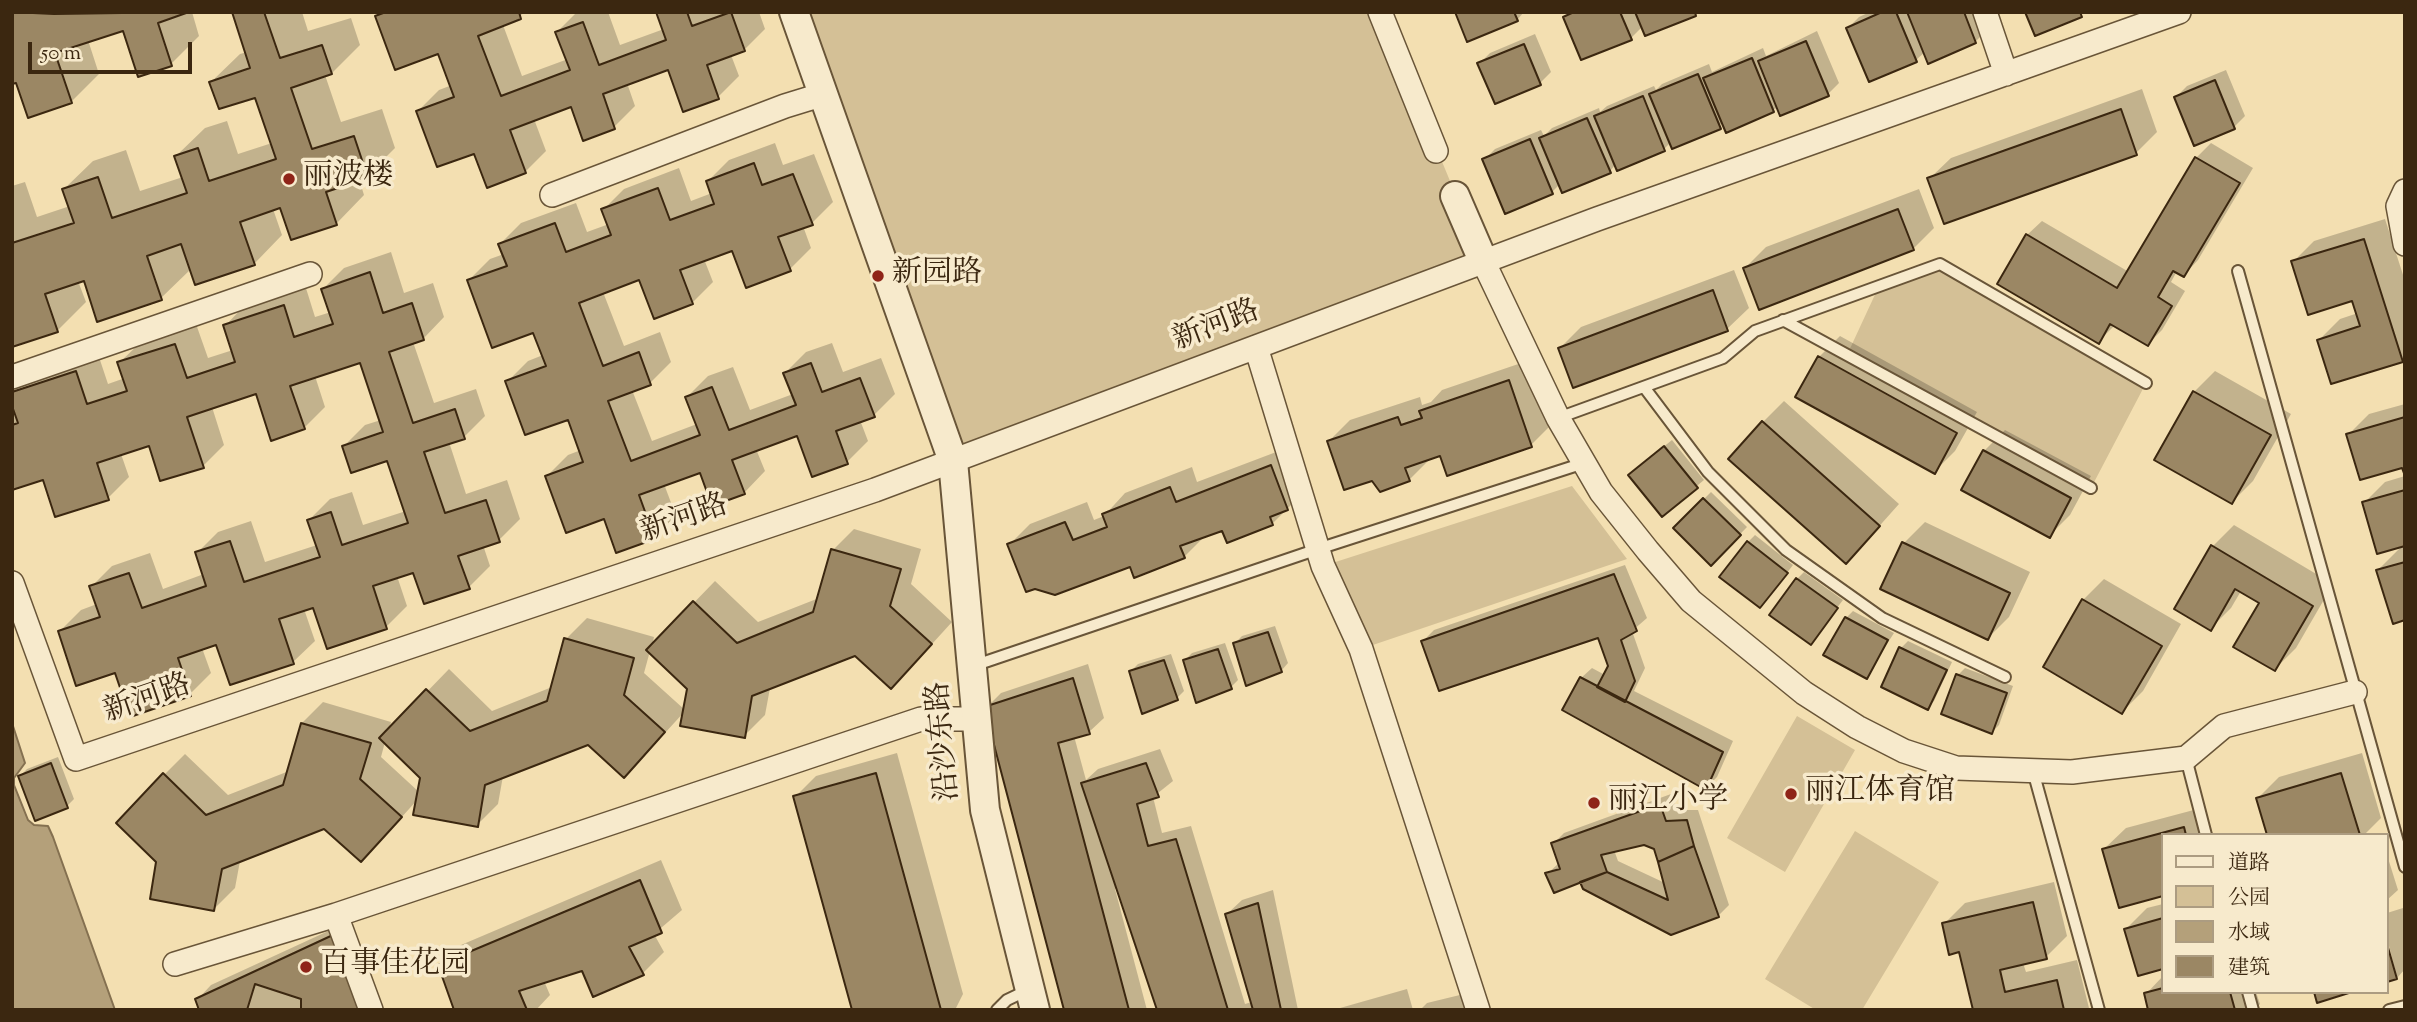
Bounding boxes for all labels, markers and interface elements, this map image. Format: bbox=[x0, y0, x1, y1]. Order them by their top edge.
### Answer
scale bar bbox=[32, 28, 196, 72]
text: 50 m bbox=[41, 39, 81, 69]
place label: 丽波楼 bbox=[303, 161, 393, 197]
marker: 丽波楼 bbox=[281, 171, 297, 187]
place label: 新园路 bbox=[892, 258, 982, 294]
marker: 新园路 bbox=[870, 268, 886, 284]
street label: 新河路 bbox=[1169, 295, 1265, 361]
street label: 新河路 bbox=[637, 489, 733, 553]
street label: 新河路 bbox=[100, 669, 196, 733]
street label: 沿沙东路 bbox=[923, 680, 969, 802]
place label: 丽江体育馆 bbox=[1805, 776, 1955, 812]
place label: 丽江小学 bbox=[1608, 785, 1728, 821]
marker: 丽江体育馆 bbox=[1783, 786, 1799, 802]
marker: 丽江小学 bbox=[1586, 795, 1602, 811]
legend bbox=[2162, 833, 2389, 994]
text: 道路 bbox=[2228, 849, 2270, 879]
text: 公园 bbox=[2228, 884, 2270, 914]
text: 水域 bbox=[2228, 919, 2270, 949]
place label: 百事佳花园 bbox=[320, 949, 470, 985]
text: 建筑 bbox=[2228, 954, 2270, 984]
marker: 百事佳花园 bbox=[298, 959, 314, 975]

